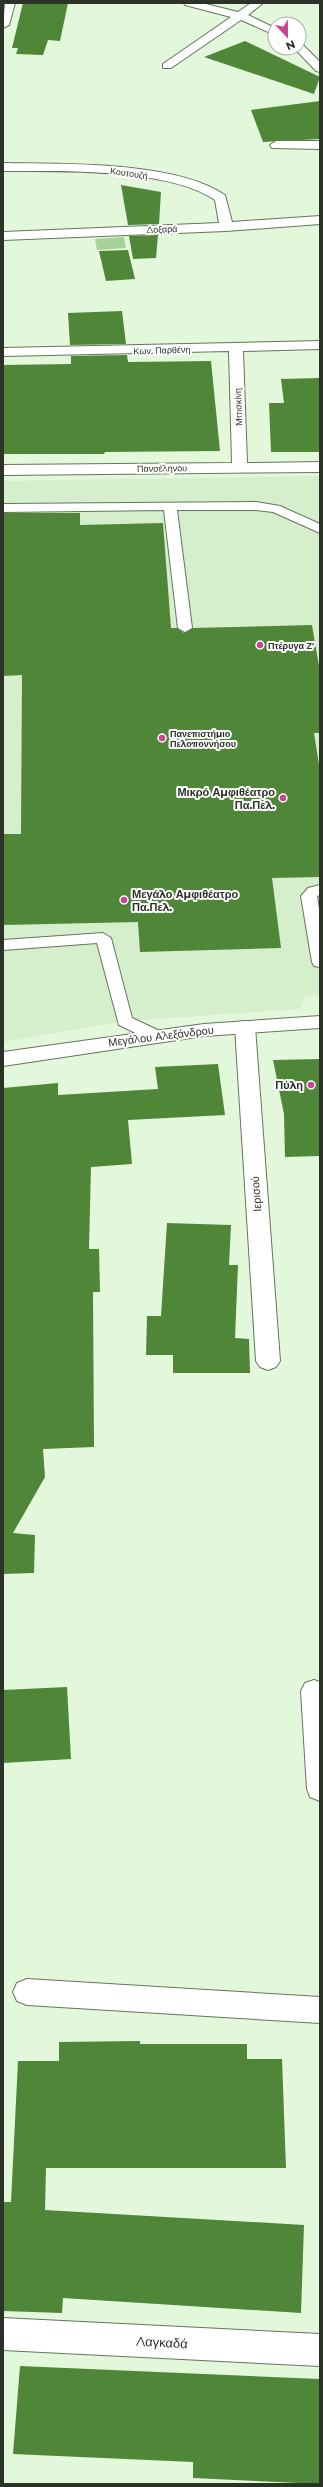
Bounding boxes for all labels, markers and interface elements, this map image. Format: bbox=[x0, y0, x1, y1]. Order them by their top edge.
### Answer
north arrow bbox=[267, 16, 307, 56]
text: N bbox=[284, 37, 297, 53]
street label: Κουτουζή bbox=[109, 165, 149, 181]
street label: Δοξαρά bbox=[146, 223, 178, 235]
street label: Κων. Παρθένη bbox=[133, 344, 191, 356]
street label: Μπισκίνη bbox=[232, 388, 244, 426]
street label: Πανσέληνου bbox=[137, 462, 187, 474]
marker: Πτέρυγα Ζ' bbox=[255, 640, 265, 650]
place label: Πτέρυγα Ζ' bbox=[268, 640, 314, 651]
place label: Πανεπιστήμιο Πελοποννήσου bbox=[170, 728, 236, 749]
marker: Πανεπιστήμιο Πελοποννήσου bbox=[157, 733, 167, 743]
place label: Μικρό Αμφιθέατρο Πα.Πελ. bbox=[177, 785, 275, 812]
marker: Μικρό Αμφιθέατρο Πα.Πελ. bbox=[278, 793, 288, 803]
place label: Μεγάλο Αμφιθέατρο Πα.Πελ. bbox=[132, 887, 239, 914]
marker: Μεγάλο Αμφιθέατρο Πα.Πελ. bbox=[119, 895, 129, 905]
street label: Μεγάλου Αλεξάνδρου bbox=[107, 1023, 215, 1049]
place label: Πύλη bbox=[275, 1078, 303, 1092]
marker: Πύλη bbox=[306, 1080, 316, 1090]
street label: Ιερισού bbox=[248, 1176, 264, 1212]
street label: Λαγκαδά bbox=[136, 2333, 189, 2351]

